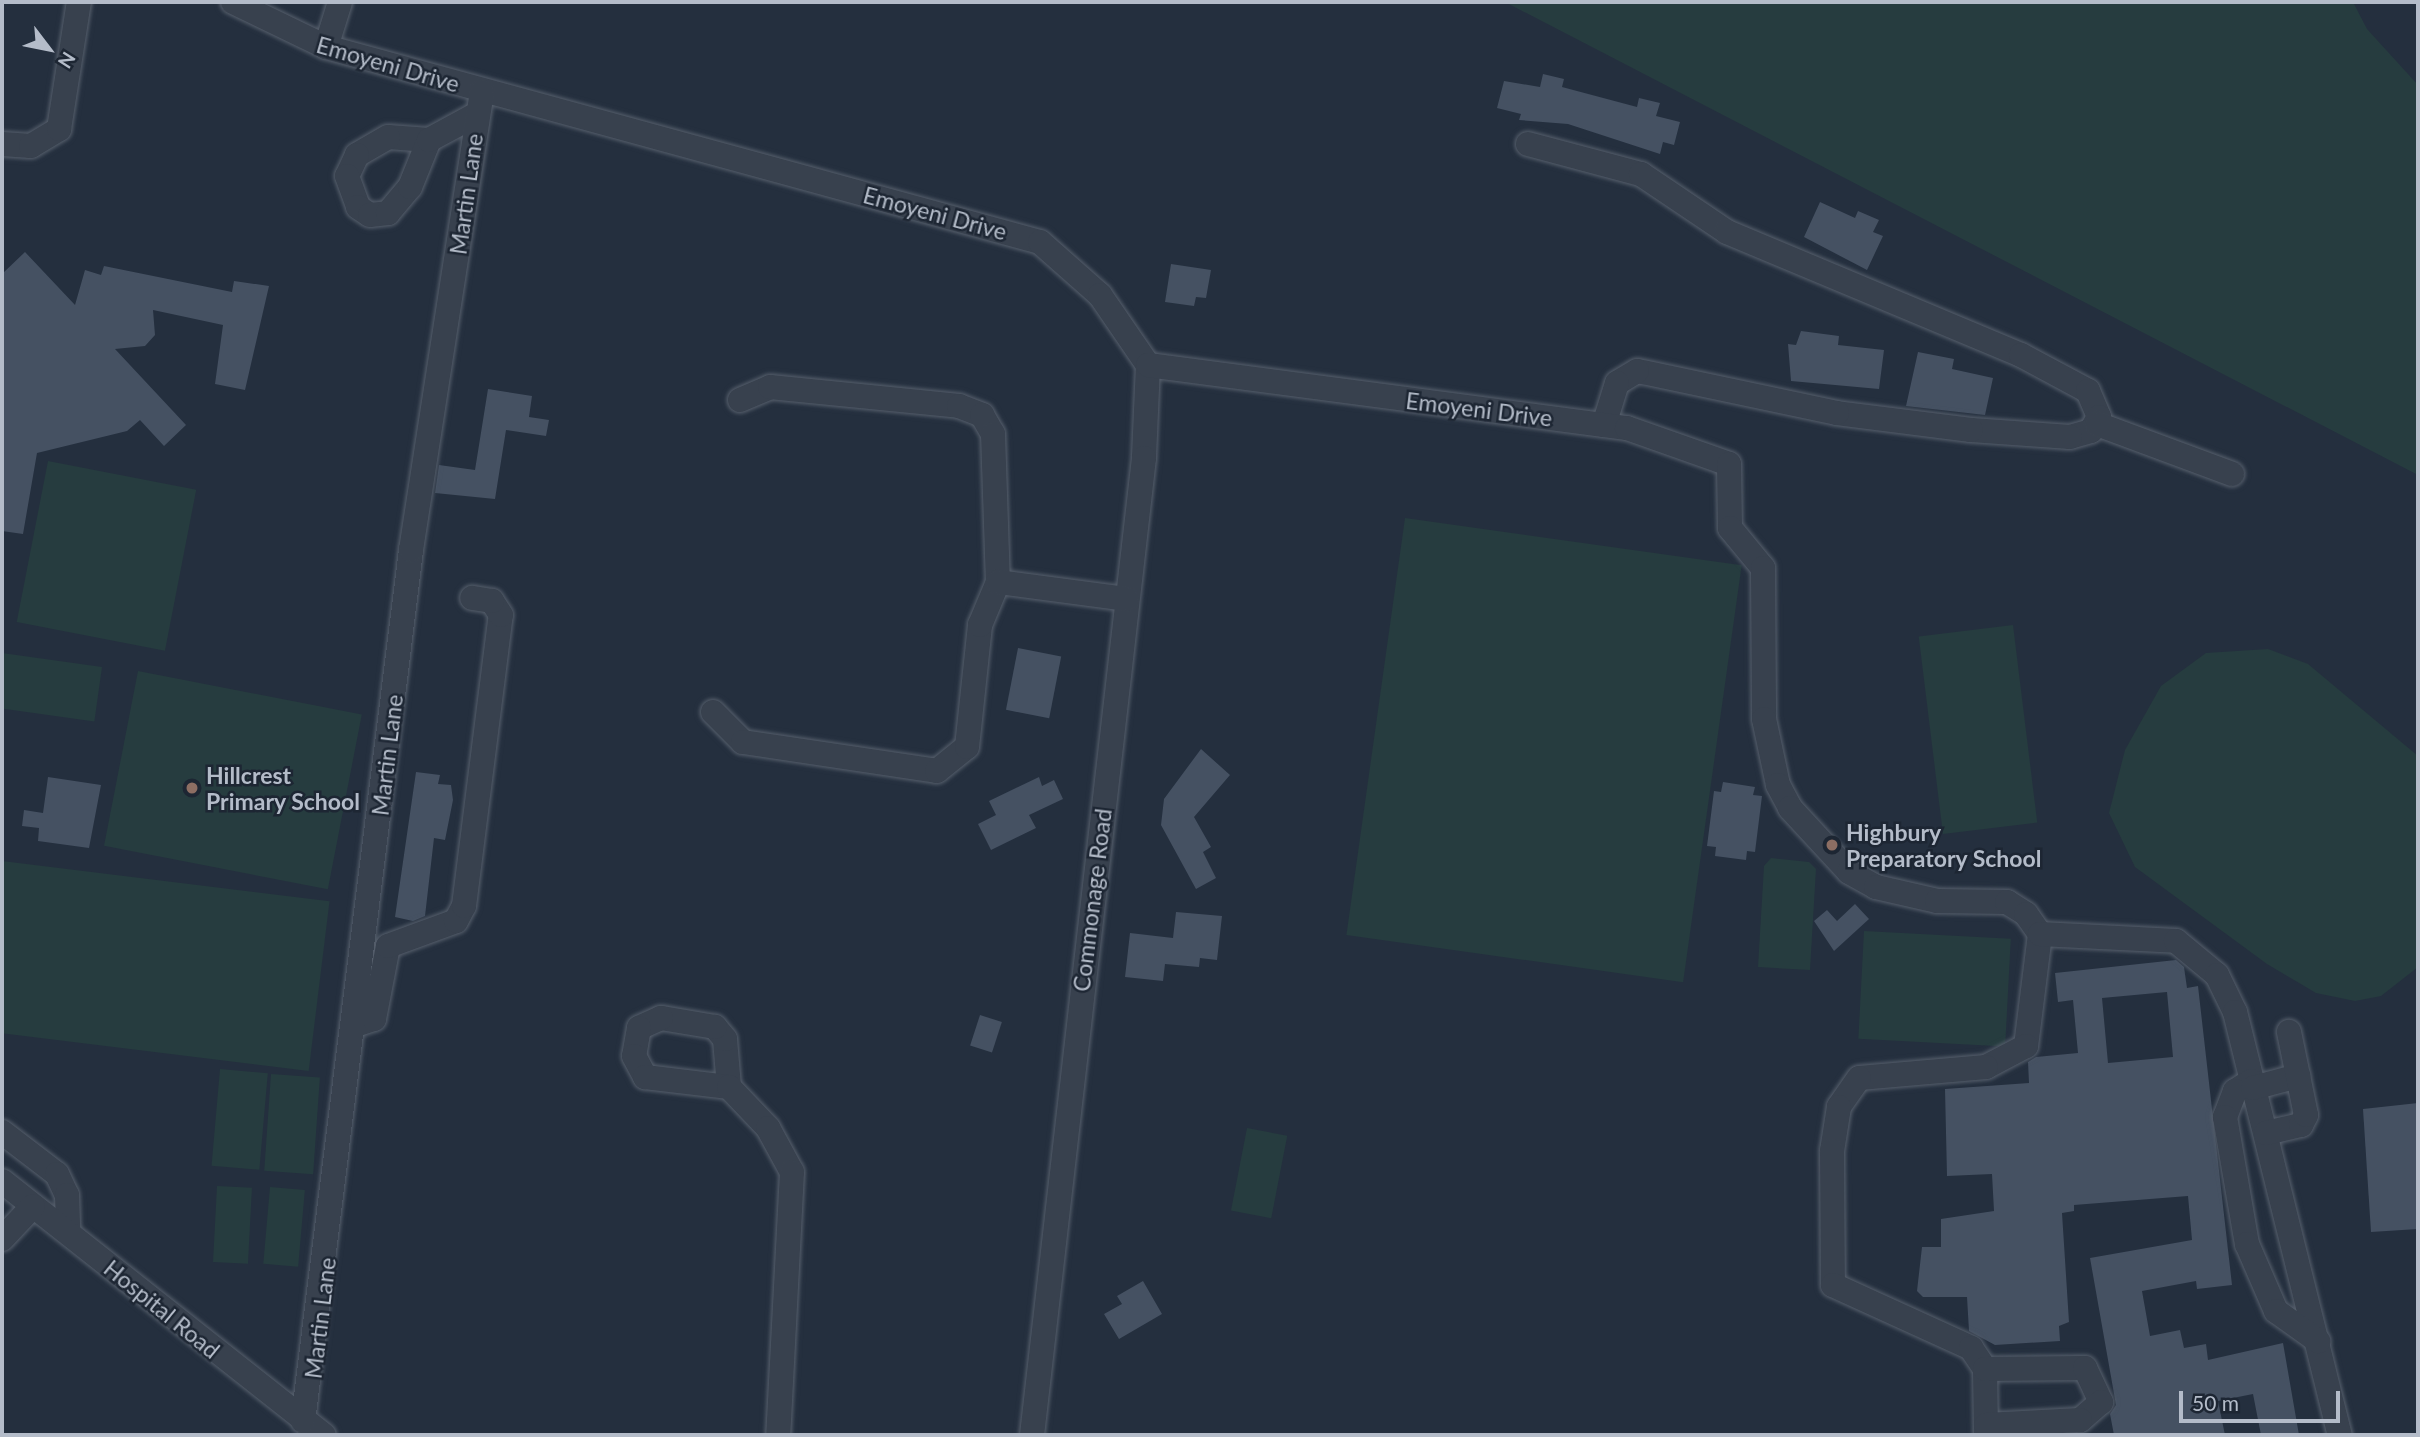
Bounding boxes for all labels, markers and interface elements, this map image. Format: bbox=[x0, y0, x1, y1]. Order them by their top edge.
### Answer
north arrow bbox=[14, 14, 84, 84]
street label: Emoyeni Drive bbox=[313, 30, 463, 98]
text: N bbox=[54, 48, 81, 73]
street label: Martin Lane bbox=[444, 132, 488, 256]
street label: Emoyeni Drive bbox=[860, 181, 1010, 245]
street label: Emoyeni Drive bbox=[1404, 386, 1554, 432]
street label: Martin Lane bbox=[366, 693, 408, 817]
place label: Hillcrest Primary School bbox=[206, 761, 360, 815]
marker: Hillcrest Primary School bbox=[184, 780, 200, 796]
street label: Commonage Road bbox=[1067, 807, 1117, 993]
place label: Highbury Preparatory School bbox=[1846, 818, 2042, 872]
marker: Highbury Preparatory School bbox=[1824, 837, 1840, 853]
street label: Hospital Road bbox=[99, 1254, 225, 1364]
street label: Martin Lane bbox=[299, 1256, 341, 1380]
scale bar bbox=[2182, 1378, 2343, 1422]
text: 50 m bbox=[2192, 1390, 2239, 1415]

